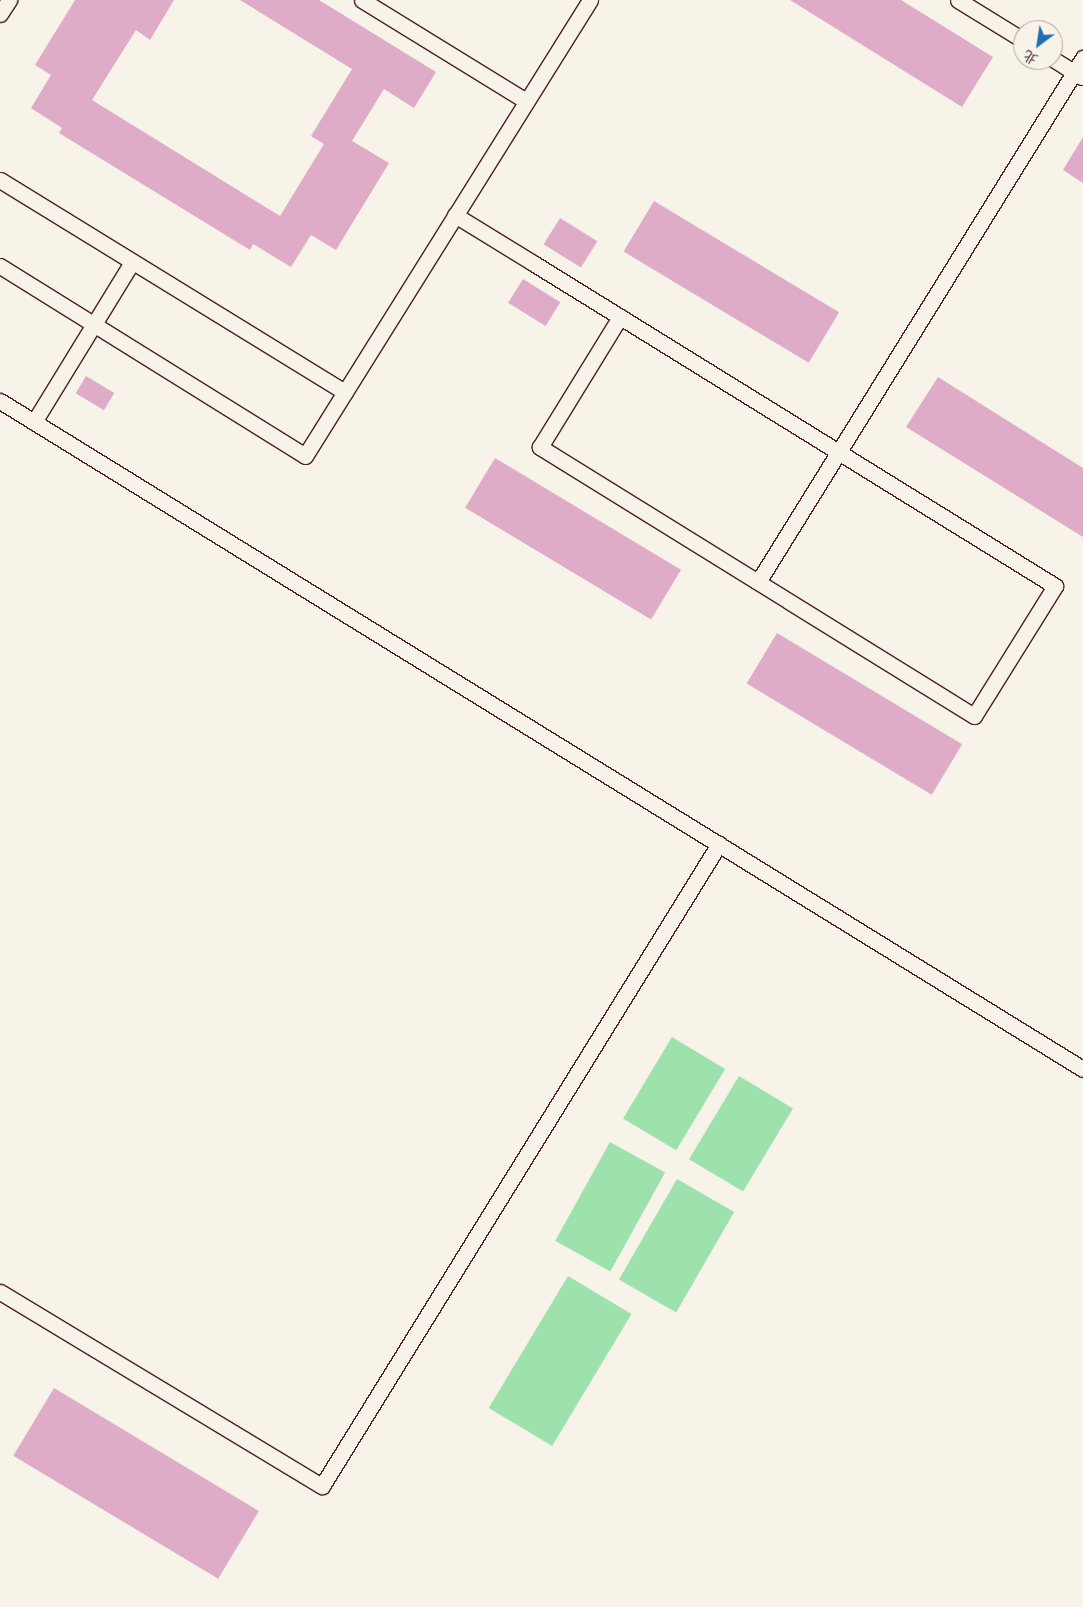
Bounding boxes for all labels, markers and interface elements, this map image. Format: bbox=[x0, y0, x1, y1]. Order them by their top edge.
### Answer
north arrow bbox=[1013, 20, 1063, 70]
text: 北 bbox=[1020, 47, 1041, 68]

